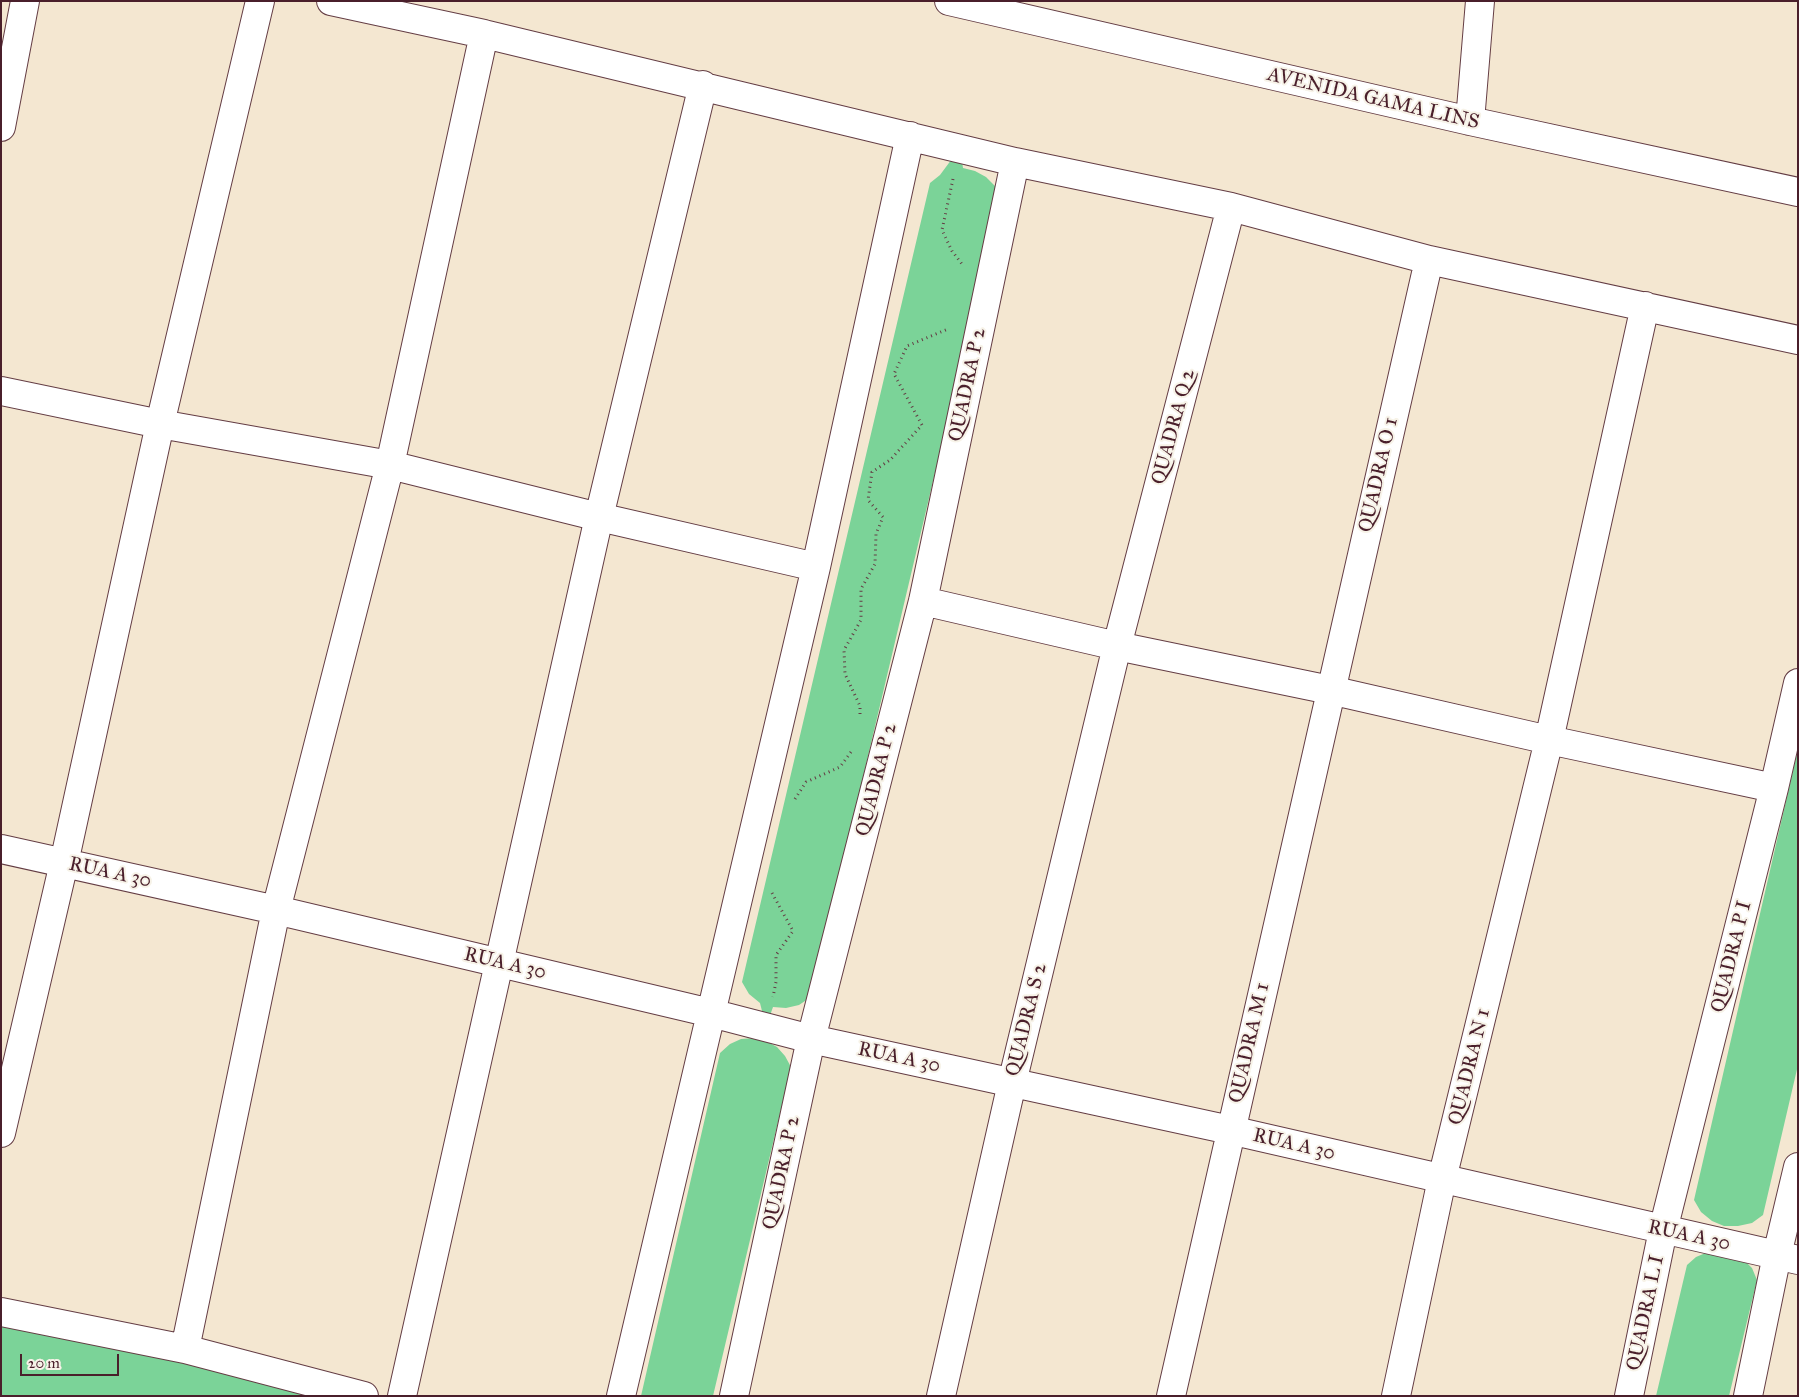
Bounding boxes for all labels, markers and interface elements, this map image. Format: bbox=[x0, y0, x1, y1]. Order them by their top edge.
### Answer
street label: AVENIDA GAMA LINS bbox=[1265, 63, 1481, 135]
street label: QUADRA P 2 bbox=[944, 326, 992, 444]
street label: QUADRA Q 2 bbox=[1147, 367, 1201, 487]
street label: QUADRA O 1 bbox=[1354, 415, 1404, 535]
street label: QUADRA P 2 bbox=[851, 721, 903, 839]
street label: RUA A 30 bbox=[67, 853, 153, 893]
street label: QUADRA P I bbox=[1707, 899, 1757, 1015]
street label: RUA A 30 bbox=[462, 943, 548, 985]
street label: QUADRA S 2 bbox=[1001, 961, 1053, 1079]
street label: QUADRA M 1 bbox=[1225, 981, 1275, 1105]
street label: QUADRA N 1 bbox=[1444, 1006, 1496, 1128]
street label: RUA A 30 bbox=[856, 1038, 942, 1078]
street label: QUADRA P 2 bbox=[758, 1114, 806, 1232]
street label: RUA A 30 bbox=[1251, 1124, 1337, 1166]
street label: RUA A 30 bbox=[1646, 1216, 1732, 1256]
street label: QUADRA L I bbox=[1622, 1253, 1670, 1373]
scale bar bbox=[22, 1344, 121, 1376]
text: 20 m bbox=[28, 1354, 60, 1372]

